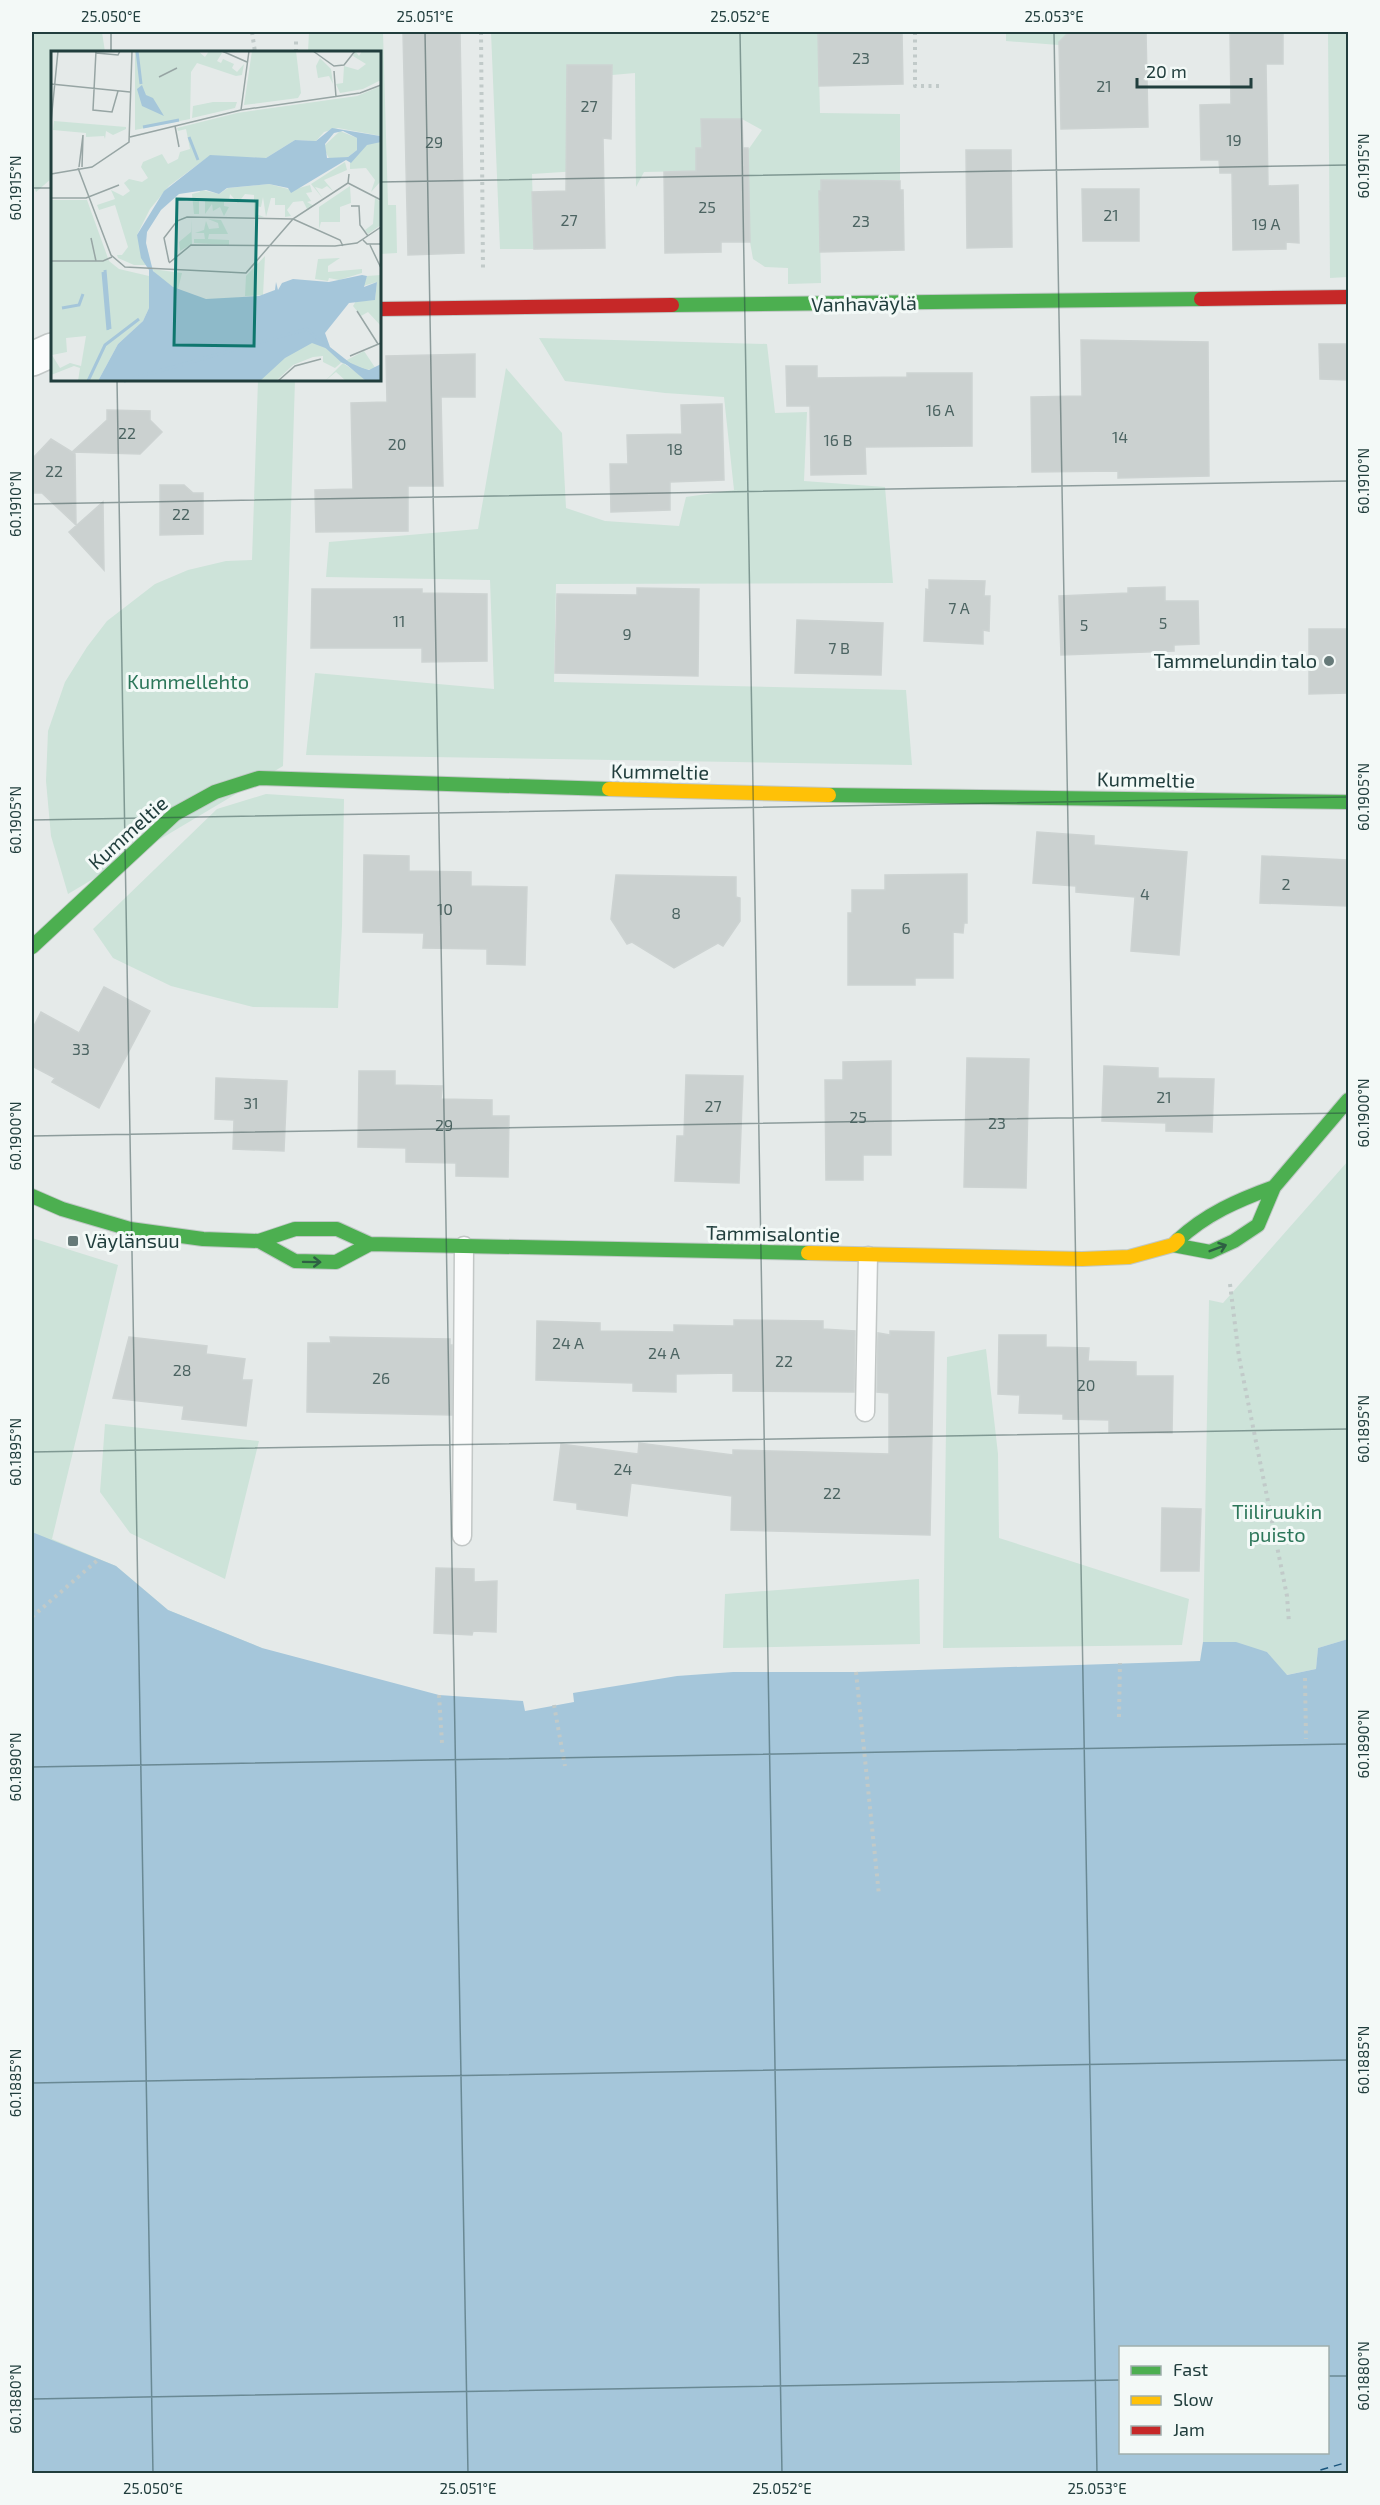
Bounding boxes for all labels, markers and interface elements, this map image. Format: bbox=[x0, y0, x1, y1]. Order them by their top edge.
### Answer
text: 25.050°E bbox=[81, 7, 141, 25]
text: 25.051°E bbox=[397, 7, 453, 25]
text: 25.052°E bbox=[710, 7, 770, 25]
text: 25.053°E bbox=[1024, 7, 1084, 25]
house number: 23 bbox=[852, 48, 870, 67]
inset map bbox=[51, 51, 381, 381]
scale bar bbox=[1137, 51, 1251, 89]
text: 20 m bbox=[1146, 60, 1187, 82]
house number: 21 bbox=[1096, 76, 1112, 95]
house number: 27 bbox=[580, 96, 598, 115]
house number: 19 bbox=[1226, 130, 1242, 149]
house number: 29 bbox=[425, 132, 443, 151]
text: 60.1915°N bbox=[1354, 134, 1372, 199]
text: 60.1915°N bbox=[6, 156, 24, 221]
house number: 25 bbox=[698, 197, 716, 216]
house number: 21 bbox=[1103, 205, 1119, 224]
house number: 27 bbox=[560, 210, 578, 229]
house number: 23 bbox=[852, 211, 870, 230]
house number: 19 A bbox=[1252, 214, 1280, 233]
street label: Vanhaväylä bbox=[811, 290, 917, 316]
house number: 16 A bbox=[926, 400, 954, 419]
house number: 22 bbox=[118, 423, 136, 442]
house number: 14 bbox=[1112, 427, 1128, 446]
house number: 16 B bbox=[823, 430, 853, 449]
house number: 20 bbox=[388, 434, 406, 453]
house number: 18 bbox=[667, 439, 683, 458]
text: 60.1910°N bbox=[1354, 448, 1372, 514]
house number: 22 bbox=[45, 461, 63, 480]
text: 60.1910°N bbox=[6, 471, 24, 537]
house number: 22 bbox=[172, 504, 190, 523]
house number: 7 A bbox=[948, 598, 970, 617]
house number: 11 bbox=[393, 611, 405, 630]
house number: 5 bbox=[1159, 613, 1167, 632]
house number: 5 bbox=[1080, 615, 1088, 634]
house number: 9 bbox=[622, 624, 632, 643]
house number: 7 B bbox=[828, 638, 850, 657]
place label: Tammelundin talo bbox=[1154, 648, 1317, 672]
marker: Tammelundin talo bbox=[1322, 654, 1336, 668]
park label: Kummellehto bbox=[127, 669, 249, 693]
street label: Kummeltie bbox=[611, 758, 709, 784]
text: 60.1905°N bbox=[1354, 763, 1372, 831]
street label: Kummeltie bbox=[1097, 766, 1195, 792]
text: 60.1905°N bbox=[6, 786, 24, 854]
street label: Kummeltie bbox=[83, 791, 172, 874]
house number: 2 bbox=[1282, 874, 1291, 893]
house number: 4 bbox=[1140, 884, 1150, 903]
house number: 10 bbox=[437, 899, 453, 918]
house number: 8 bbox=[671, 903, 681, 922]
house number: 6 bbox=[901, 918, 911, 937]
house number: 33 bbox=[72, 1039, 90, 1058]
text: 60.1900°N bbox=[1354, 1078, 1372, 1148]
house number: 21 bbox=[1156, 1087, 1172, 1106]
house number: 31 bbox=[243, 1093, 259, 1112]
house number: 27 bbox=[704, 1096, 722, 1115]
text: 60.1900°N bbox=[6, 1101, 24, 1171]
house number: 25 bbox=[849, 1107, 867, 1126]
house number: 23 bbox=[988, 1113, 1006, 1132]
house number: 29 bbox=[435, 1115, 453, 1134]
street label: Tammisalontie bbox=[706, 1220, 840, 1246]
place label: Väylänsuu bbox=[85, 1228, 180, 1252]
marker: Väylänsuu bbox=[66, 1234, 80, 1248]
one-way arrow bbox=[1208, 1241, 1226, 1252]
one-way arrow bbox=[301, 1256, 321, 1267]
house number: 24 A bbox=[552, 1333, 584, 1352]
house number: 24 A bbox=[648, 1343, 680, 1362]
house number: 22 bbox=[775, 1351, 793, 1370]
house number: 28 bbox=[173, 1360, 191, 1379]
house number: 26 bbox=[372, 1368, 390, 1387]
house number: 20 bbox=[1077, 1375, 1095, 1394]
text: 60.1895°N bbox=[1354, 1395, 1372, 1463]
text: 60.1895°N bbox=[6, 1418, 24, 1486]
house number: 24 bbox=[614, 1459, 633, 1478]
house number: 22 bbox=[823, 1483, 841, 1502]
park label: Tiiliruukin puisto bbox=[1232, 1499, 1322, 1546]
text: 60.1890°N bbox=[1354, 1709, 1372, 1779]
text: 60.1890°N bbox=[6, 1732, 24, 1802]
text: 60.1885°N bbox=[1354, 2026, 1372, 2094]
text: 60.1885°N bbox=[6, 2049, 24, 2117]
text: 60.1880°N bbox=[1354, 2341, 1372, 2411]
legend bbox=[1119, 2346, 1329, 2454]
text: Fast bbox=[1173, 2358, 1208, 2380]
text: 60.1880°N bbox=[6, 2364, 24, 2434]
text: Slow bbox=[1173, 2388, 1214, 2410]
text: Jam bbox=[1173, 2418, 1205, 2440]
text: 25.050°E bbox=[123, 2479, 183, 2497]
text: 25.051°E bbox=[440, 2479, 496, 2497]
text: 25.052°E bbox=[752, 2479, 812, 2497]
text: 25.053°E bbox=[1067, 2479, 1127, 2497]

